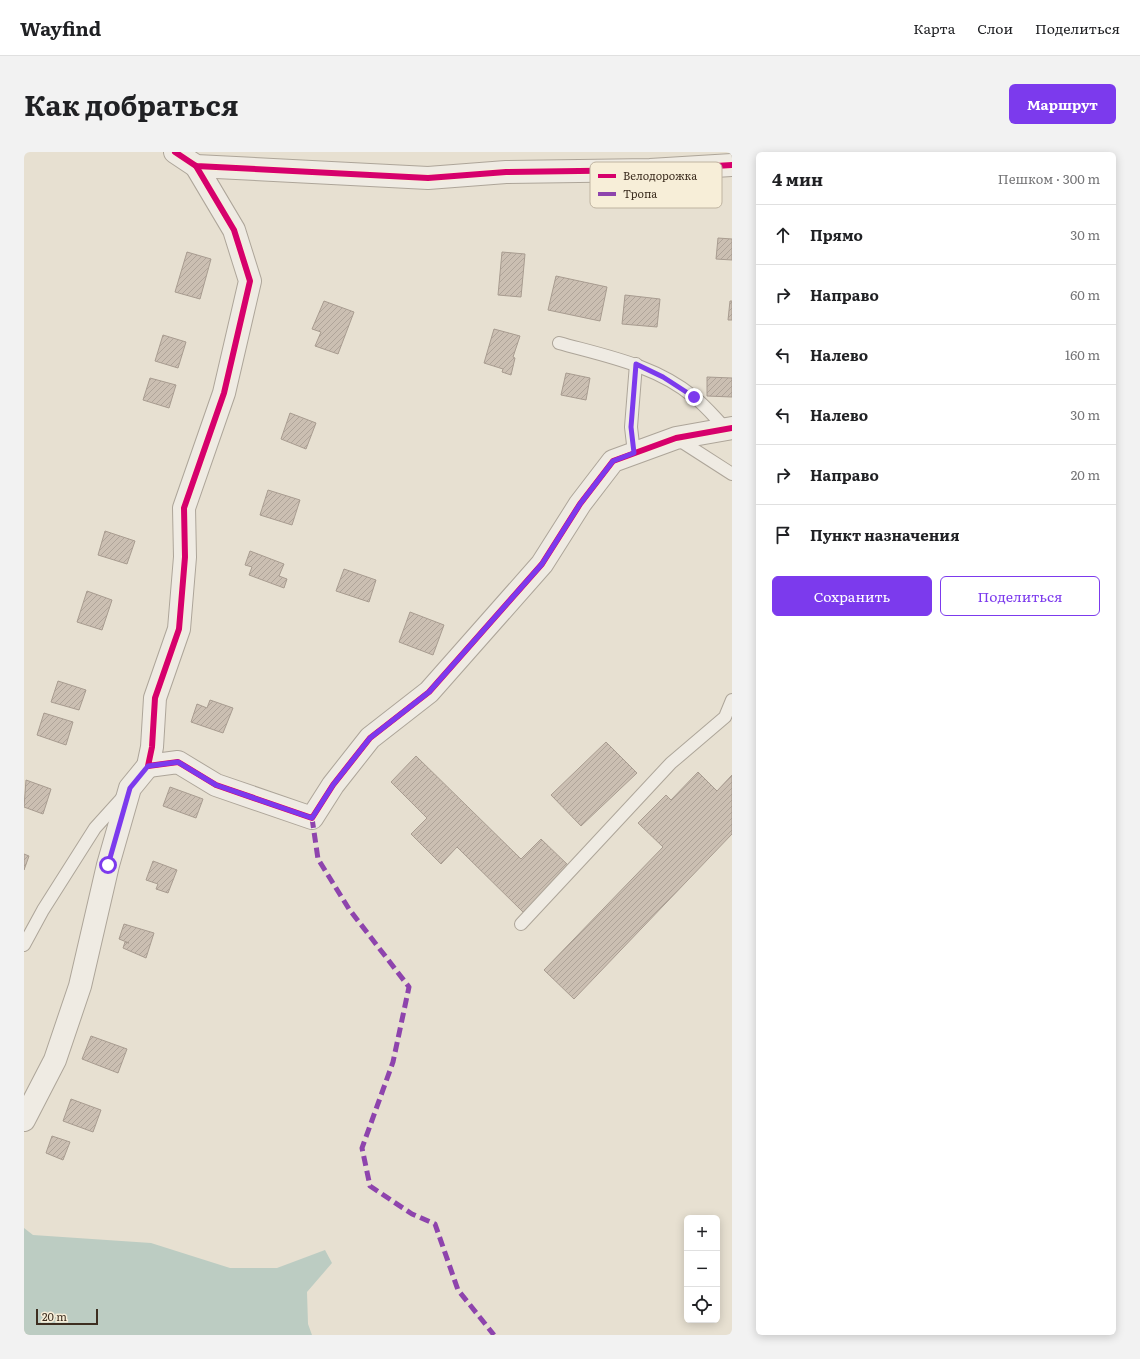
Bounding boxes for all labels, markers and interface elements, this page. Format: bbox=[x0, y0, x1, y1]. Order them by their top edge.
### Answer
text: Wayfind bbox=[20, 14, 101, 42]
text: Карта bbox=[913, 18, 955, 38]
text: Слои bbox=[977, 18, 1013, 38]
text: Поделиться bbox=[1035, 18, 1120, 38]
text: Как добраться bbox=[24, 83, 239, 125]
button: Маршрут bbox=[1009, 84, 1116, 124]
legend bbox=[590, 162, 722, 208]
text: 4 мин bbox=[772, 166, 823, 191]
text: Велодорожка bbox=[623, 167, 697, 183]
text: Пешком · 300 m bbox=[998, 169, 1100, 188]
text: Тропа bbox=[623, 185, 657, 201]
text: Прямо bbox=[810, 223, 863, 246]
icon: ahead bbox=[772, 224, 794, 246]
text: 30 m bbox=[1070, 225, 1100, 244]
text: Направо bbox=[810, 283, 879, 306]
icon: right bbox=[772, 284, 794, 306]
text: 60 m bbox=[1070, 285, 1100, 304]
text: Налево bbox=[810, 343, 868, 366]
icon: left bbox=[772, 344, 794, 366]
text: 160 m bbox=[1065, 345, 1100, 364]
route end bbox=[685, 388, 703, 406]
text: Налево bbox=[810, 403, 868, 426]
icon: left bbox=[772, 404, 794, 426]
text: 30 m bbox=[1070, 405, 1100, 424]
text: Направо bbox=[810, 463, 879, 486]
icon: right bbox=[772, 464, 794, 486]
text: 20 m bbox=[1071, 465, 1100, 484]
text: Пункт назначения bbox=[810, 523, 960, 546]
icon: arrive bbox=[772, 524, 794, 546]
button: Сохранить bbox=[772, 576, 932, 616]
button: Поделиться bbox=[940, 576, 1100, 616]
route start bbox=[99, 856, 117, 874]
map controls bbox=[684, 1215, 720, 1323]
button: + bbox=[684, 1215, 720, 1251]
button: − bbox=[684, 1251, 720, 1287]
button: locate bbox=[684, 1287, 720, 1323]
scale bar bbox=[36, 1307, 98, 1326]
text: 20 m bbox=[42, 1308, 67, 1324]

